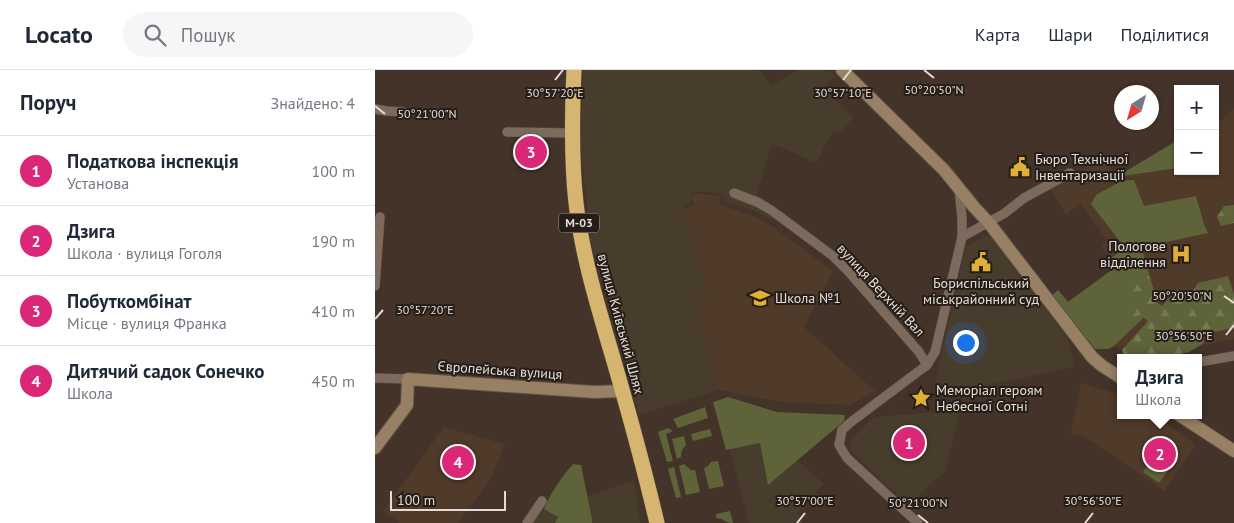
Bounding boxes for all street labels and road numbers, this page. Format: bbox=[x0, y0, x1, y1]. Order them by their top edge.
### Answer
road number: М-03 bbox=[559, 214, 599, 232]
street label: вулиця Верхній Вал bbox=[833, 240, 929, 340]
street label: вулиця Київський Шлях bbox=[594, 252, 648, 396]
street label: Європейська вулиця bbox=[437, 357, 563, 383]

